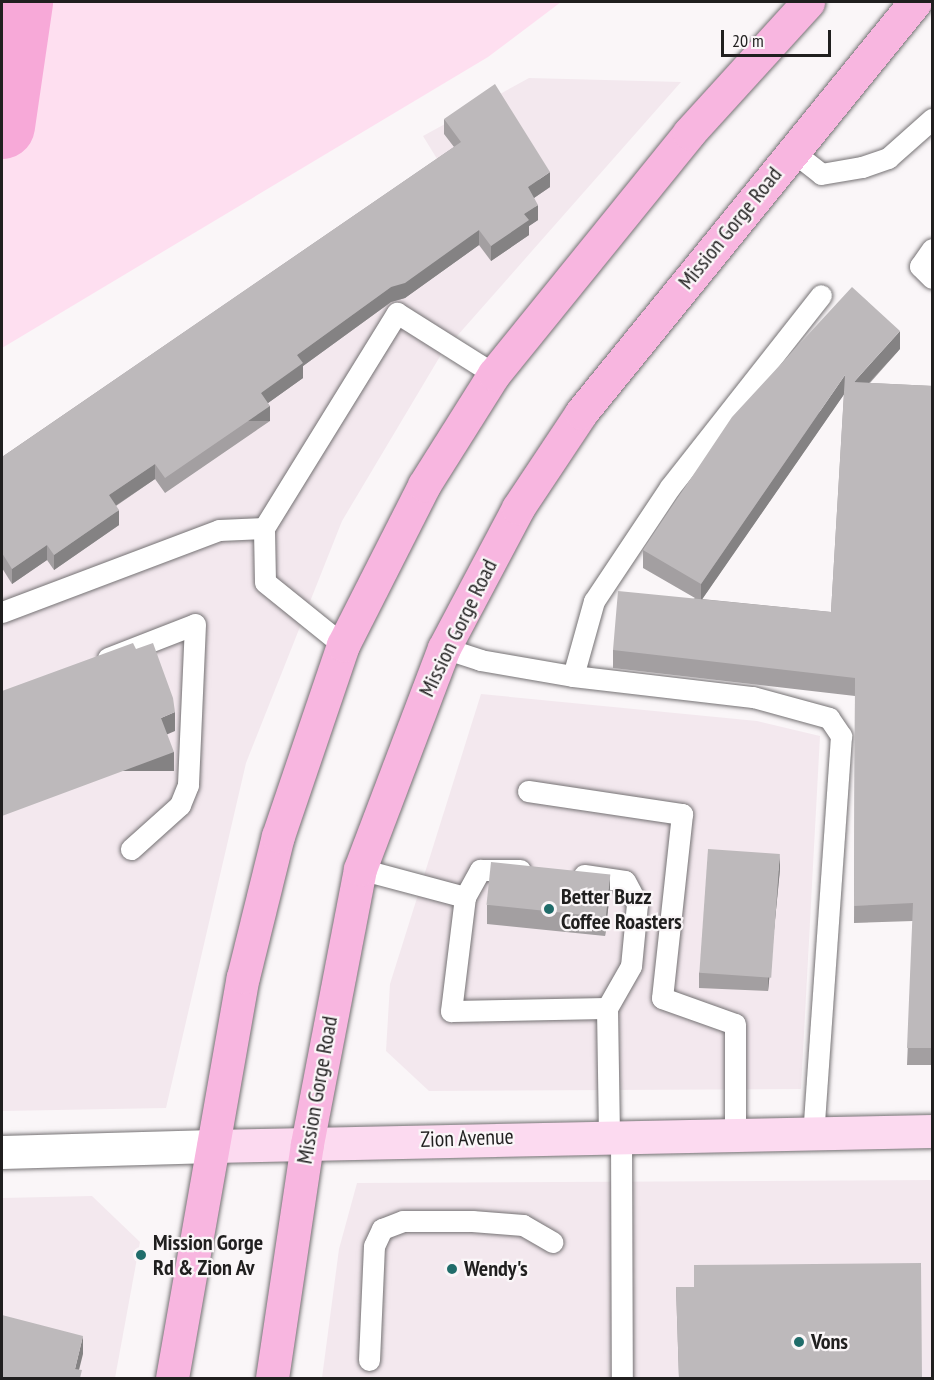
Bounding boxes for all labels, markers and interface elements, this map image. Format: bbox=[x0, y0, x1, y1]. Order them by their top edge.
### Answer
scale bar bbox=[724, 18, 834, 56]
text: 20 m bbox=[732, 29, 764, 52]
street label: Mission Gorge Road bbox=[673, 162, 787, 294]
street label: Mission Gorge Road bbox=[413, 555, 503, 701]
place label: Better Buzz Coffee Roasters bbox=[561, 883, 682, 934]
marker: Better Buzz Coffee Roasters bbox=[542, 902, 556, 916]
street label: Mission Gorge Road bbox=[291, 1014, 343, 1166]
street label: Zion Avenue bbox=[420, 1123, 514, 1153]
place label: Mission Gorge Rd & Zion Av bbox=[153, 1229, 264, 1280]
marker: Mission Gorge Rd & Zion Av bbox=[134, 1248, 148, 1262]
place label: Wendy's bbox=[464, 1256, 528, 1282]
marker: Wendy's bbox=[445, 1262, 459, 1276]
place label: Vons bbox=[811, 1329, 848, 1355]
marker: Vons bbox=[792, 1335, 806, 1349]

